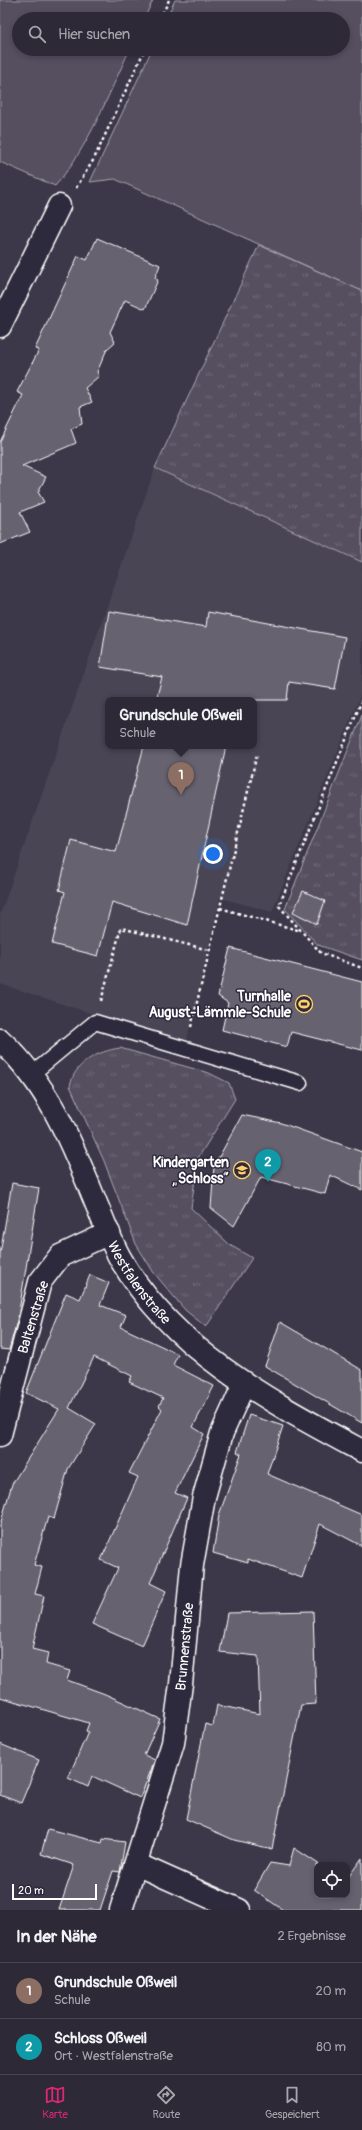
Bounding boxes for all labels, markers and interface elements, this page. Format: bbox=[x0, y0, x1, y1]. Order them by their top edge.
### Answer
search box bbox=[12, 12, 350, 56]
icon: search bbox=[26, 23, 48, 45]
text: Hier suchen bbox=[58, 25, 130, 44]
popup bbox=[105, 697, 257, 749]
text: Grundschule Oßweil bbox=[119, 706, 243, 725]
text: Schule bbox=[119, 725, 156, 741]
pin: 1 bbox=[168, 762, 194, 795]
your location bbox=[203, 844, 223, 864]
place label: Turnhalle August-Lämmle-Schule bbox=[149, 988, 292, 1021]
sports icon: Turnhalle August-Lämmle-Schule bbox=[294, 994, 314, 1014]
pin: 2 bbox=[255, 1149, 281, 1182]
place label: Kindergarten „Schloss“ bbox=[153, 1154, 229, 1187]
school or university icon: Kindergarten „Schloss“ bbox=[232, 1160, 252, 1180]
street label: Westfalenstraße bbox=[104, 1239, 174, 1328]
street label: Baltenstraße bbox=[14, 1278, 53, 1356]
street label: Brunnenstraße bbox=[172, 1602, 197, 1692]
map controls bbox=[314, 1862, 350, 1898]
button: locate bbox=[314, 1862, 350, 1898]
scale bar bbox=[12, 1882, 97, 1901]
text: 20 m bbox=[18, 1884, 44, 1897]
text: In der Nähe bbox=[16, 1926, 97, 1947]
text: 2 Ergebnisse bbox=[277, 1928, 346, 1944]
text: Grundschule Oßweil bbox=[54, 1973, 177, 1992]
text: 1 bbox=[26, 1983, 32, 1999]
text: 20 m bbox=[315, 1983, 346, 1999]
text: Schule bbox=[54, 1992, 90, 2008]
text: Schloss Oßweil bbox=[54, 2029, 147, 2048]
text: 2 bbox=[25, 2039, 33, 2055]
text: 80 m bbox=[316, 2039, 346, 2055]
text: Ort · Westfalenstraße bbox=[54, 2048, 173, 2064]
tab: Karte bbox=[42, 2084, 68, 2121]
tab: Route bbox=[153, 2084, 180, 2121]
tab: Gespeichert bbox=[265, 2084, 320, 2121]

